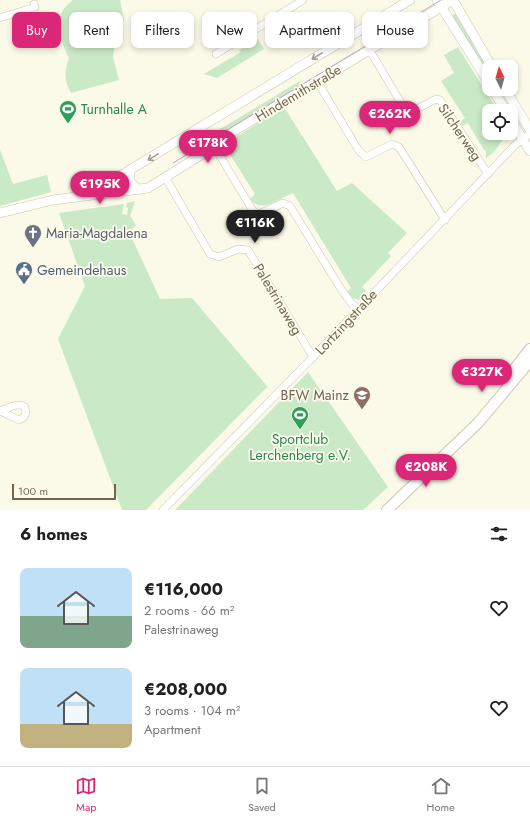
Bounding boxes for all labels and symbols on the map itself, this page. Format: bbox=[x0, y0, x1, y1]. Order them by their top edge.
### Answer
one-way arrow bbox=[311, 53, 323, 61]
street label: Hindemithstraße bbox=[251, 59, 345, 127]
north arrow bbox=[482, 60, 518, 96]
sports icon: Turnhalle A bbox=[58, 99, 78, 124]
place label: Turnhalle A bbox=[81, 99, 148, 119]
street label: Silcherweg bbox=[433, 99, 487, 165]
pin: €262K bbox=[362, 101, 418, 135]
pin: €178K bbox=[180, 130, 236, 164]
one-way arrow bbox=[147, 153, 159, 161]
pin: €195K bbox=[72, 171, 128, 205]
pin: €116K bbox=[227, 210, 283, 244]
church icon: Maria-Magdalena bbox=[23, 223, 43, 248]
place label: Maria-Magdalena bbox=[46, 223, 147, 243]
street label: Palestrinaweg bbox=[249, 259, 307, 339]
public building icon: Gemeindehaus bbox=[14, 260, 34, 285]
place label: Gemeindehaus bbox=[37, 260, 127, 280]
street label: Lortzingstraße bbox=[310, 285, 382, 359]
pin: €327K bbox=[454, 359, 510, 393]
place label: BFW Mainz bbox=[281, 385, 350, 405]
school or university icon: BFW Mainz bbox=[352, 385, 372, 410]
sports icon: Sportclub Lerchenberg e.V. bbox=[290, 405, 310, 430]
place label: Sportclub Lerchenberg e.V. bbox=[249, 429, 351, 465]
pin: €208K bbox=[398, 454, 454, 488]
scale bar bbox=[12, 482, 116, 501]

